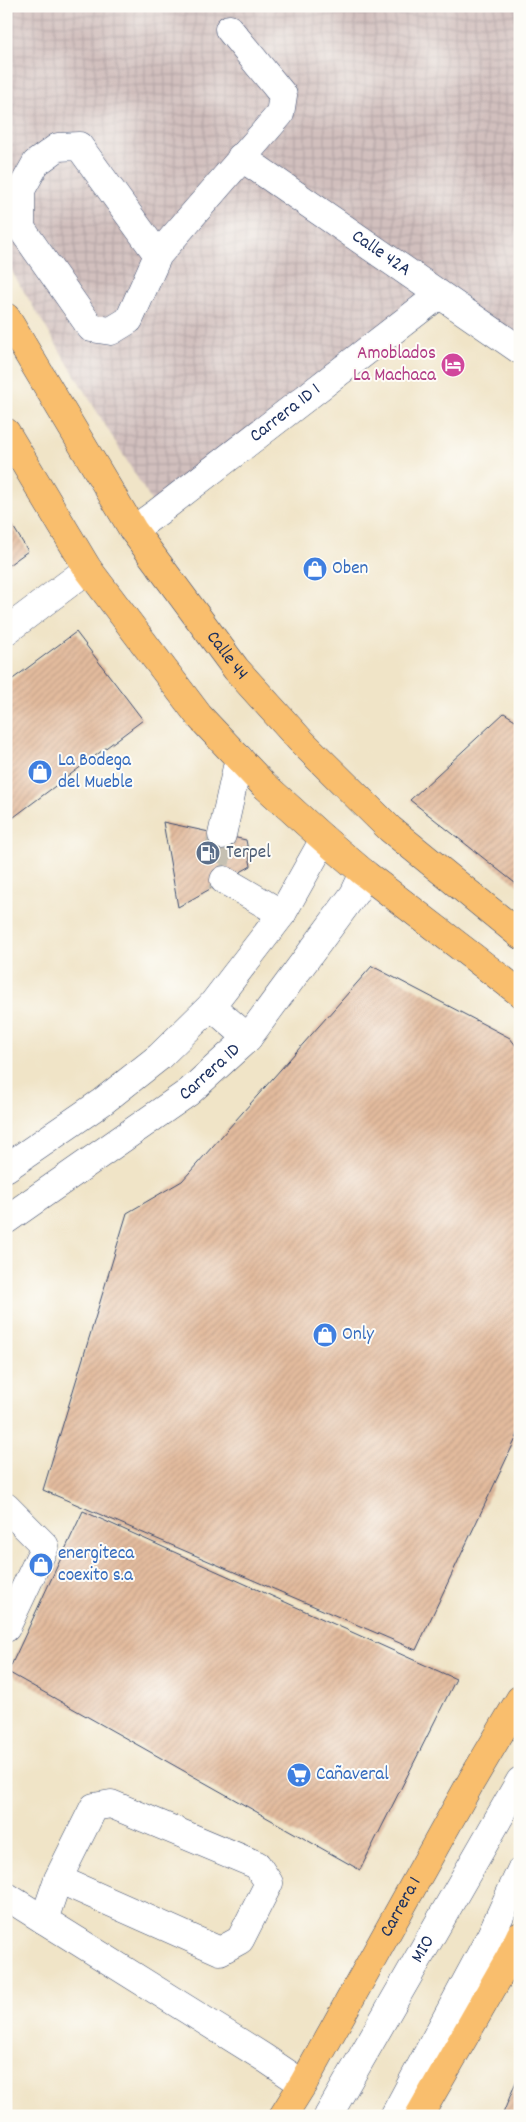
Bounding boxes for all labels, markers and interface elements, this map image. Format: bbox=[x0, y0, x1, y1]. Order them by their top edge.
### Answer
street label: Calle 42A bbox=[346, 224, 416, 284]
place label: Amoblados La Machaca bbox=[353, 341, 437, 390]
hotel icon: Amoblados La Machaca bbox=[440, 352, 466, 378]
street label: Carrera 1D 1 bbox=[244, 377, 327, 450]
shop icon: Oben bbox=[302, 556, 328, 582]
place label: Oben bbox=[332, 556, 368, 583]
street label: Calle 44 bbox=[199, 626, 254, 687]
place label: La Bodega del Mueble bbox=[58, 748, 133, 797]
shop icon: La Bodega del Mueble bbox=[27, 759, 53, 785]
fuel station icon: Terpel bbox=[195, 840, 221, 866]
place label: Terpel bbox=[226, 840, 271, 867]
street label: Carrera 1D bbox=[174, 1037, 247, 1108]
shop icon: Only bbox=[312, 1322, 338, 1348]
place label: Only bbox=[342, 1322, 374, 1349]
place label: energiteca coexito s.a bbox=[58, 1541, 135, 1590]
shop icon: energiteca coexito s.a bbox=[28, 1552, 54, 1578]
supermarket icon: Cañaveral bbox=[286, 1762, 312, 1788]
place label: Cañaveral bbox=[316, 1762, 389, 1789]
street label: Carrera 1 bbox=[374, 1872, 429, 1942]
street label: MIO bbox=[405, 1931, 442, 1968]

